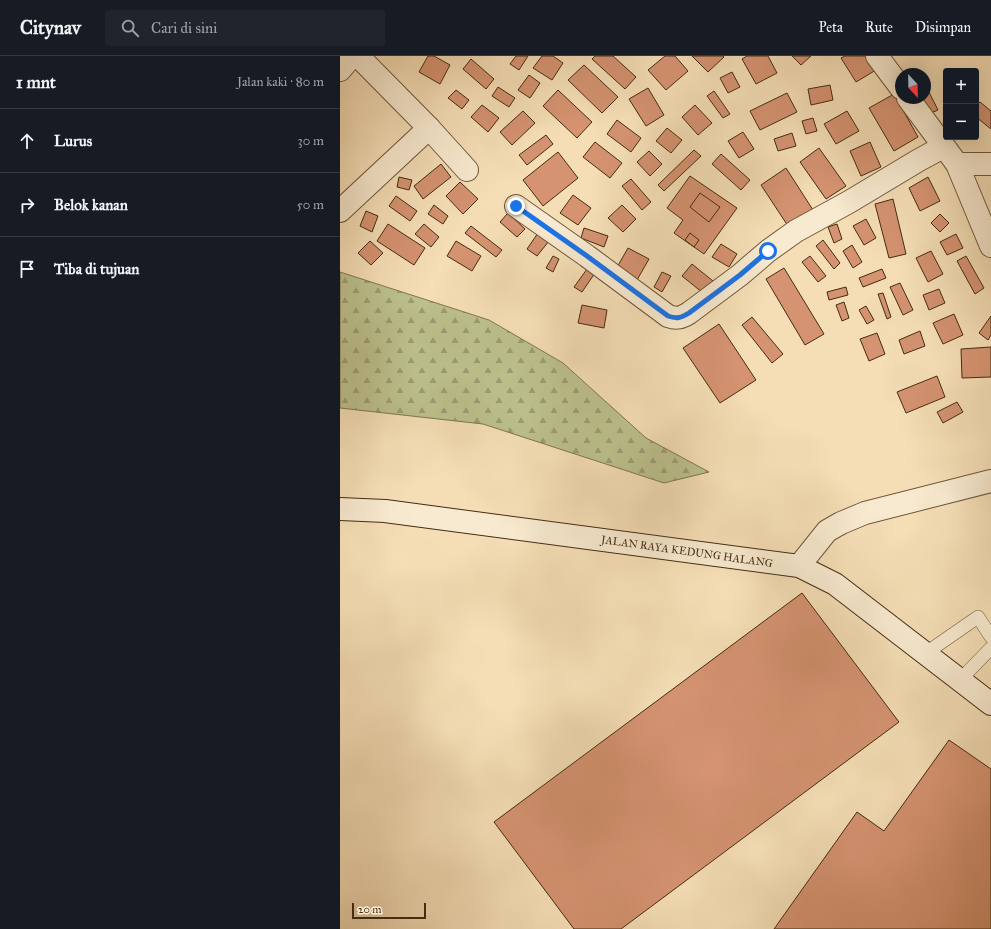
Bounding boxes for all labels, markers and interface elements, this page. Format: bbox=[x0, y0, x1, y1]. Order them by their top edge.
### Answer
search box bbox=[105, 10, 385, 46]
text: Citynav bbox=[20, 16, 81, 39]
icon: search bbox=[119, 17, 141, 39]
text: Cari di sini bbox=[151, 19, 217, 37]
text: Peta bbox=[819, 19, 843, 36]
text: Rute bbox=[865, 19, 893, 36]
text: Disimpan bbox=[915, 19, 971, 36]
north arrow bbox=[895, 68, 931, 104]
map controls bbox=[943, 68, 979, 140]
button: + bbox=[943, 68, 979, 104]
text: 1 mnt bbox=[16, 72, 56, 93]
text: Jalan kaki · 80 m bbox=[237, 74, 324, 90]
button: − bbox=[943, 104, 979, 140]
icon: ahead bbox=[16, 130, 38, 152]
text: Lurus bbox=[54, 132, 92, 150]
text: 30 m bbox=[298, 133, 324, 149]
icon: right bbox=[16, 194, 38, 216]
text: Belok kanan bbox=[54, 196, 128, 214]
text: 50 m bbox=[297, 197, 324, 213]
route end bbox=[507, 197, 525, 215]
route start bbox=[759, 242, 777, 260]
icon: arrive bbox=[16, 258, 38, 280]
text: Tiba di tujuan bbox=[54, 260, 139, 278]
street label: JALAN RAYA KEDUNG HALANG bbox=[599, 533, 774, 571]
scale bar bbox=[352, 901, 426, 920]
text: 20 m bbox=[358, 903, 381, 916]

